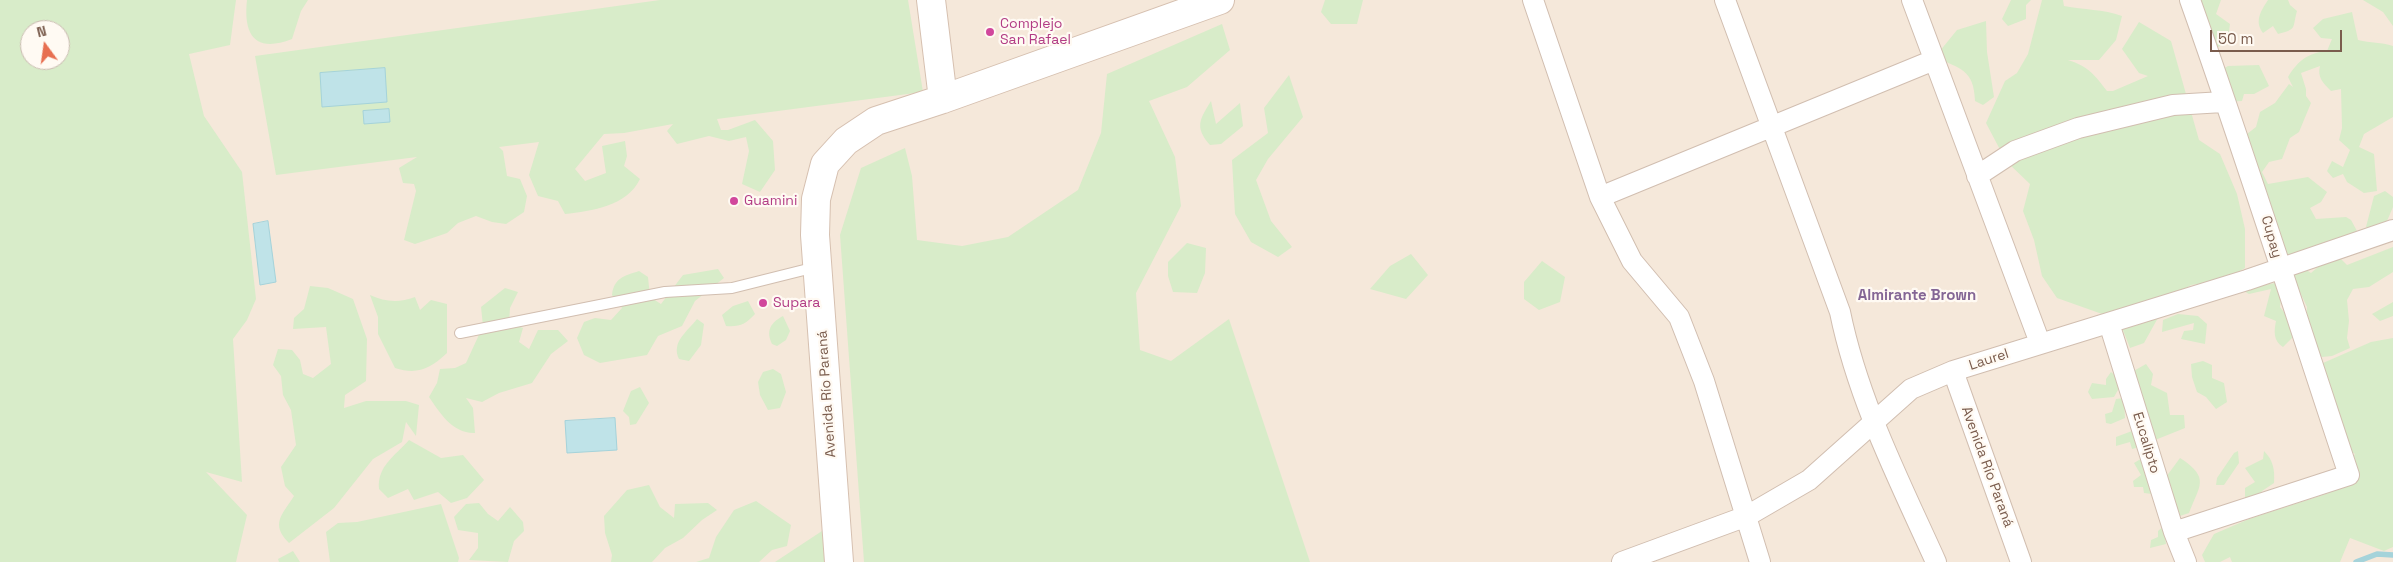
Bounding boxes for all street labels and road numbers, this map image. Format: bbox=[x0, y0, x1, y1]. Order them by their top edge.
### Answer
street label: Cupay bbox=[2257, 214, 2285, 260]
street label: Avenida Río Paraná bbox=[814, 330, 840, 458]
street label: Laurel bbox=[1967, 346, 2011, 374]
street label: Avenida Río Paraná bbox=[1957, 404, 2017, 530]
street label: Eucalipto bbox=[2129, 410, 2163, 476]

